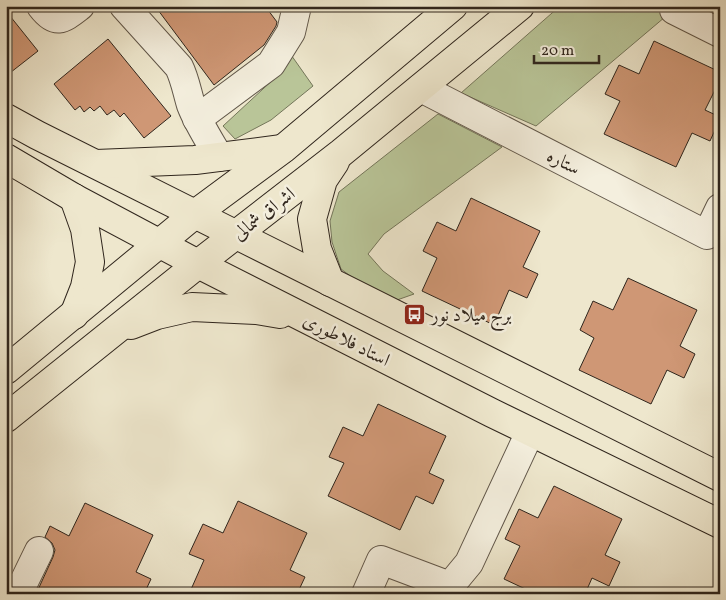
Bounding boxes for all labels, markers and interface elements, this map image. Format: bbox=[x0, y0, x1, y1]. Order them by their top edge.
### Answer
scale bar bbox=[534, 32, 598, 64]
text: 20 m bbox=[541, 41, 574, 62]
street label: ستاره bbox=[542, 143, 584, 182]
street label: اشراق شمالی bbox=[227, 182, 301, 247]
bus stop icon: برج میلاد نور bbox=[403, 302, 427, 326]
place label: برج میلاد نور bbox=[429, 303, 512, 332]
street label: استاد فلاطوری bbox=[298, 308, 394, 374]

